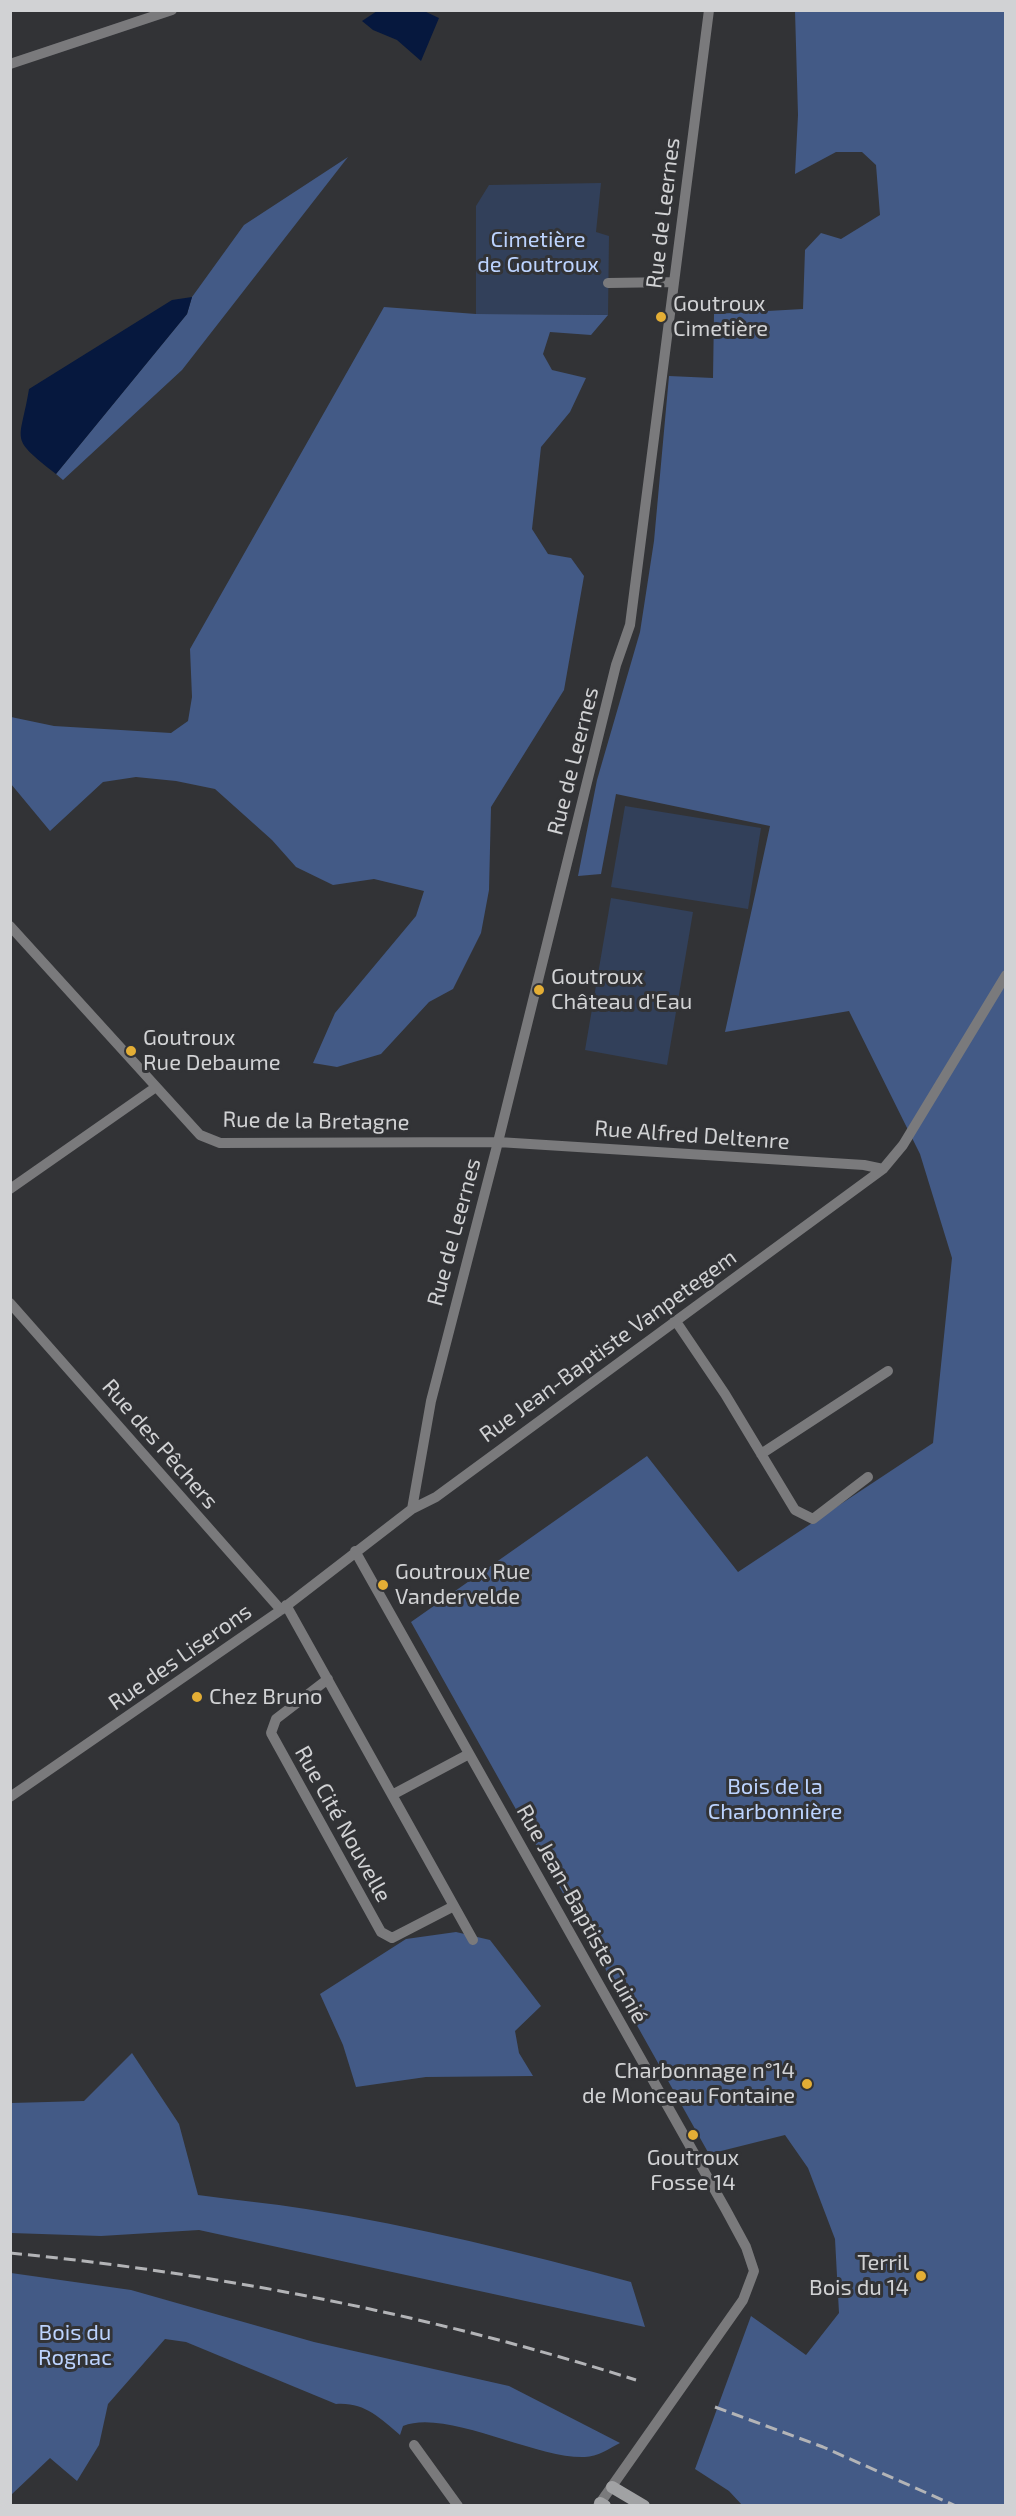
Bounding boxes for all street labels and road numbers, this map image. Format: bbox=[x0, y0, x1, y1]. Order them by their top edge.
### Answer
street label: Rue de Leernes bbox=[641, 136, 685, 290]
street label: Rue de Leernes bbox=[542, 684, 604, 838]
street label: Rue de la Bretagne bbox=[222, 1106, 410, 1136]
street label: Rue Alfred Deltenre bbox=[594, 1115, 790, 1155]
street label: Rue de Leernes bbox=[422, 1155, 486, 1309]
street label: Rue Jean-Baptiste Vanpetegem bbox=[474, 1244, 742, 1448]
street label: Rue des Pêchers bbox=[96, 1374, 224, 1514]
street label: Rue des Liserons bbox=[104, 1598, 256, 1716]
street label: Rue Cité Nouvelle bbox=[289, 1741, 397, 1907]
street label: Rue Jean-Baptiste Cuinié bbox=[511, 1800, 653, 2028]

